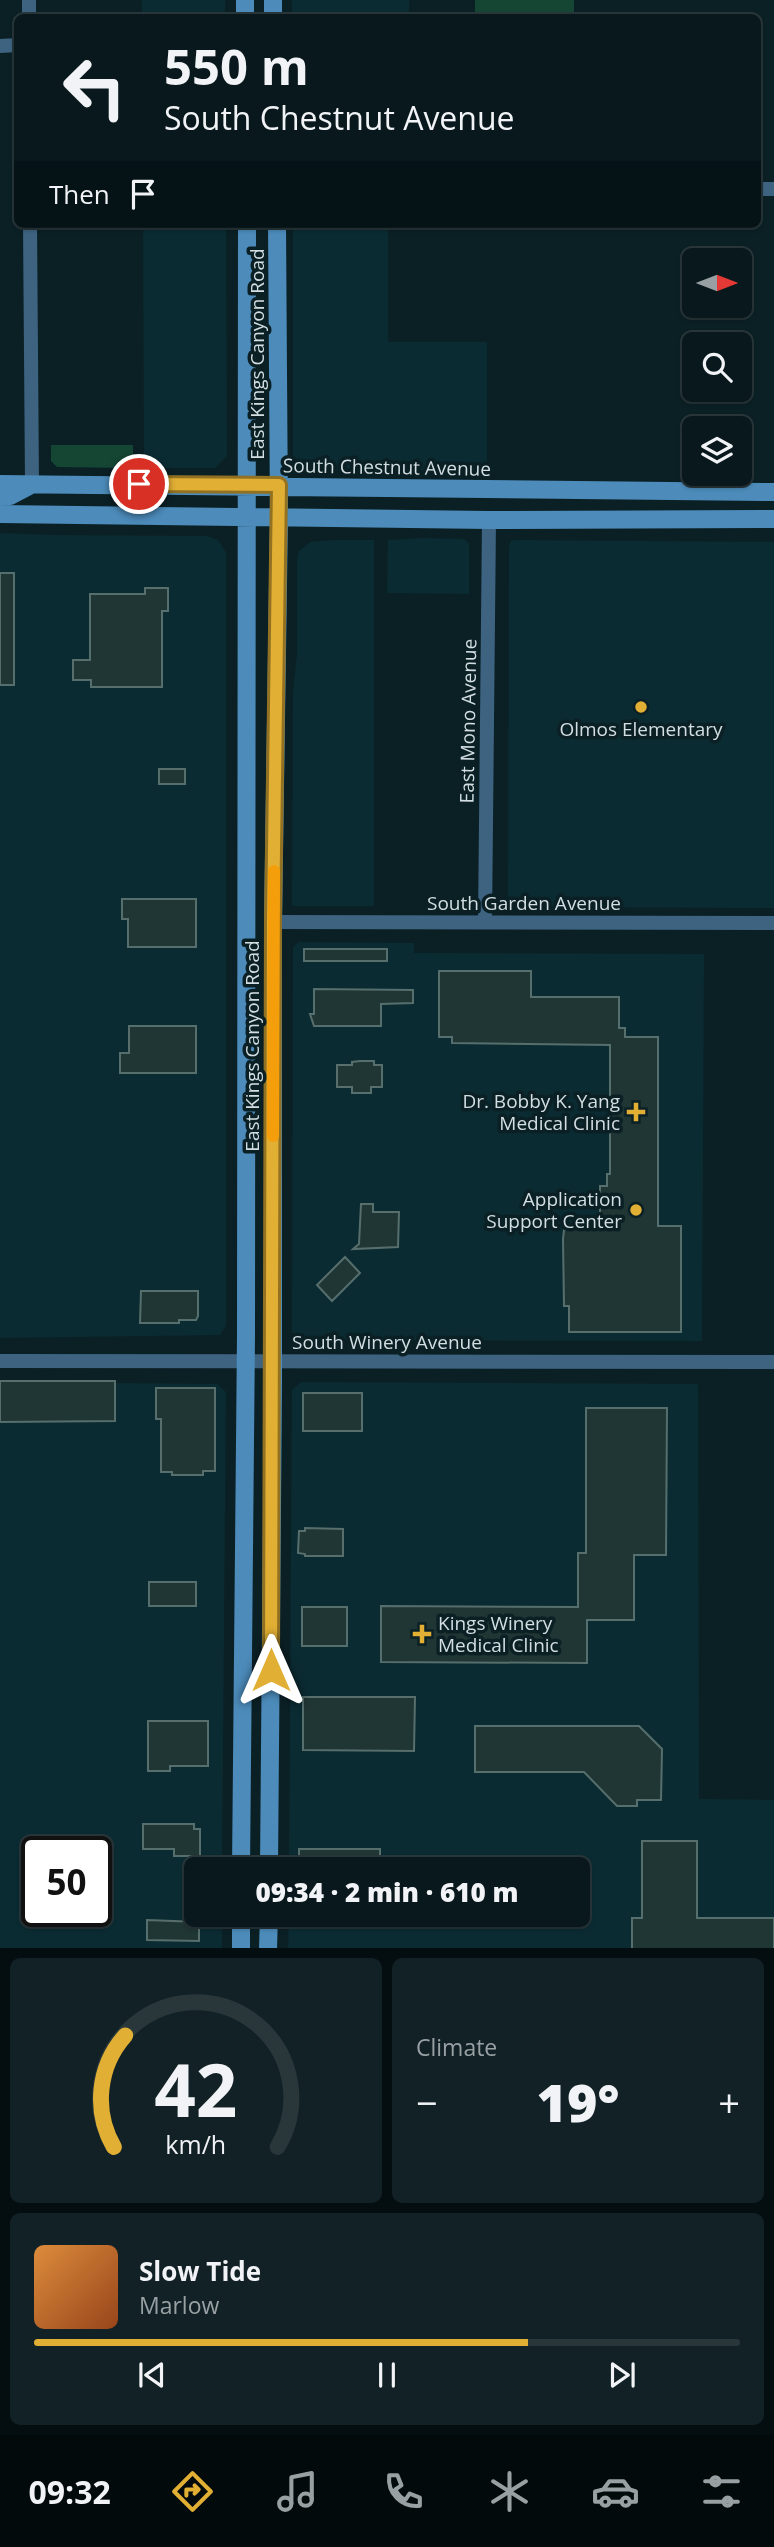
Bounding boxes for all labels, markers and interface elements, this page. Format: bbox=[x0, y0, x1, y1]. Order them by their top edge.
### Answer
text: 550 m bbox=[164, 33, 309, 99]
icon: left bbox=[49, 42, 140, 133]
text: South Chestnut Avenue bbox=[164, 96, 515, 139]
icon: arrive bbox=[124, 175, 162, 213]
text: Then bbox=[49, 176, 110, 212]
street label: East Kings Canyon Road bbox=[244, 248, 270, 460]
north arrow bbox=[682, 248, 752, 318]
map controls bbox=[682, 248, 752, 486]
button: search bbox=[682, 332, 752, 402]
button: layers bbox=[682, 416, 752, 486]
street label: South Chestnut Avenue bbox=[283, 452, 491, 482]
pin bbox=[109, 454, 169, 514]
icon: arrive bbox=[120, 465, 158, 503]
street label: East Mono Avenue bbox=[454, 639, 482, 803]
marker: Olmos Elementary bbox=[633, 699, 649, 715]
place label: Olmos Elementary bbox=[559, 716, 723, 742]
street label: South Garden Avenue bbox=[427, 890, 621, 916]
street label: East Kings Canyon Road bbox=[239, 940, 265, 1152]
place label: Dr. Bobby K. Yang Medical Clinic bbox=[462, 1088, 620, 1136]
marker: Dr. Bobby K. Yang Medical Clinic bbox=[626, 1102, 646, 1122]
place label: Application Support Center bbox=[486, 1186, 622, 1234]
marker: Application Support Center bbox=[628, 1202, 644, 1218]
street label: South Winery Avenue bbox=[292, 1329, 482, 1355]
place label: Kings Winery Medical Clinic bbox=[438, 1610, 559, 1658]
marker: Kings Winery Medical Clinic bbox=[412, 1624, 432, 1644]
position arrow bbox=[234, 1633, 308, 1707]
speed limit sign: 50 bbox=[21, 1836, 112, 1927]
text: 09:34 · 2 min · 610 m bbox=[256, 1874, 518, 1910]
text: Climate bbox=[416, 2031, 497, 2063]
text: 42 bbox=[154, 2039, 238, 2138]
text: 19° bbox=[537, 2066, 619, 2137]
text: − bbox=[416, 2076, 438, 2128]
text: + bbox=[718, 2076, 740, 2128]
text: km/h bbox=[166, 2126, 226, 2160]
text: Slow Tide bbox=[139, 2253, 261, 2289]
text: Marlow bbox=[139, 2289, 219, 2321]
icon: previous bbox=[133, 2356, 171, 2394]
icon: pause bbox=[368, 2356, 406, 2394]
icon: next bbox=[603, 2356, 641, 2394]
icon: directions bbox=[168, 2467, 217, 2516]
icon: music bbox=[273, 2467, 322, 2516]
icon: phone bbox=[379, 2467, 428, 2516]
icon: climate bbox=[485, 2467, 534, 2516]
icon: car bbox=[591, 2467, 640, 2516]
icon: filters bbox=[697, 2467, 746, 2516]
text: 09:32 bbox=[28, 2470, 111, 2513]

